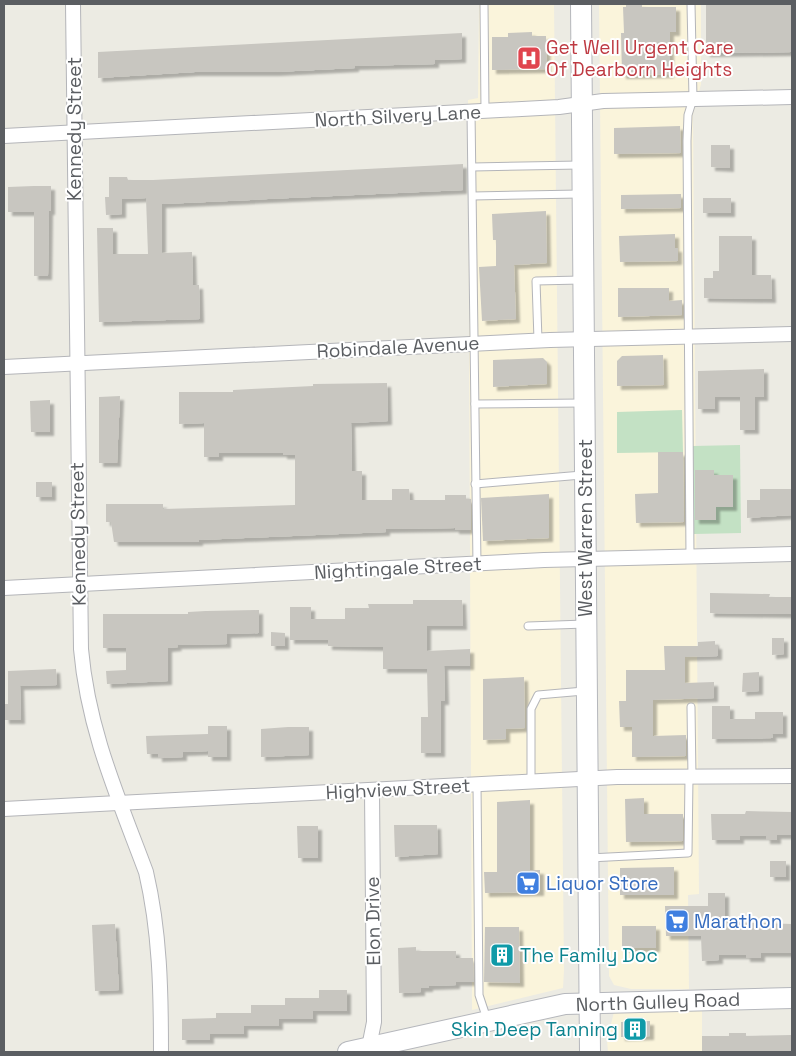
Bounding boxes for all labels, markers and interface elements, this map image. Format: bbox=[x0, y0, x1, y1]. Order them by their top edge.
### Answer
place label: Get Well Urgent Care Of Dearborn Heights bbox=[546, 35, 734, 82]
hospital icon: Get Well Urgent Care Of Dearborn Heights bbox=[516, 45, 542, 71]
street label: Kennedy Street bbox=[62, 57, 87, 201]
street label: North Silvery Lane bbox=[314, 99, 482, 133]
street label: Robindale Avenue bbox=[316, 330, 480, 364]
street label: West Warren Street bbox=[573, 439, 598, 617]
street label: Kennedy Street bbox=[64, 462, 92, 606]
street label: Nightingale Street bbox=[314, 551, 482, 585]
street label: Highview Street bbox=[325, 773, 471, 805]
supermarket icon: Liquor Store bbox=[515, 870, 541, 896]
place label: Liquor Store bbox=[546, 871, 659, 896]
street label: Elon Drive bbox=[360, 876, 386, 966]
supermarket icon: Marathon bbox=[664, 908, 690, 934]
place label: Marathon bbox=[694, 909, 782, 934]
building icon: The Family Doc bbox=[489, 942, 515, 968]
place label: The Family Doc bbox=[520, 943, 658, 968]
street label: North Gulley Road bbox=[575, 987, 741, 1017]
building icon: Skin Deep Tanning bbox=[622, 1016, 648, 1042]
place label: Skin Deep Tanning bbox=[451, 1017, 618, 1042]

